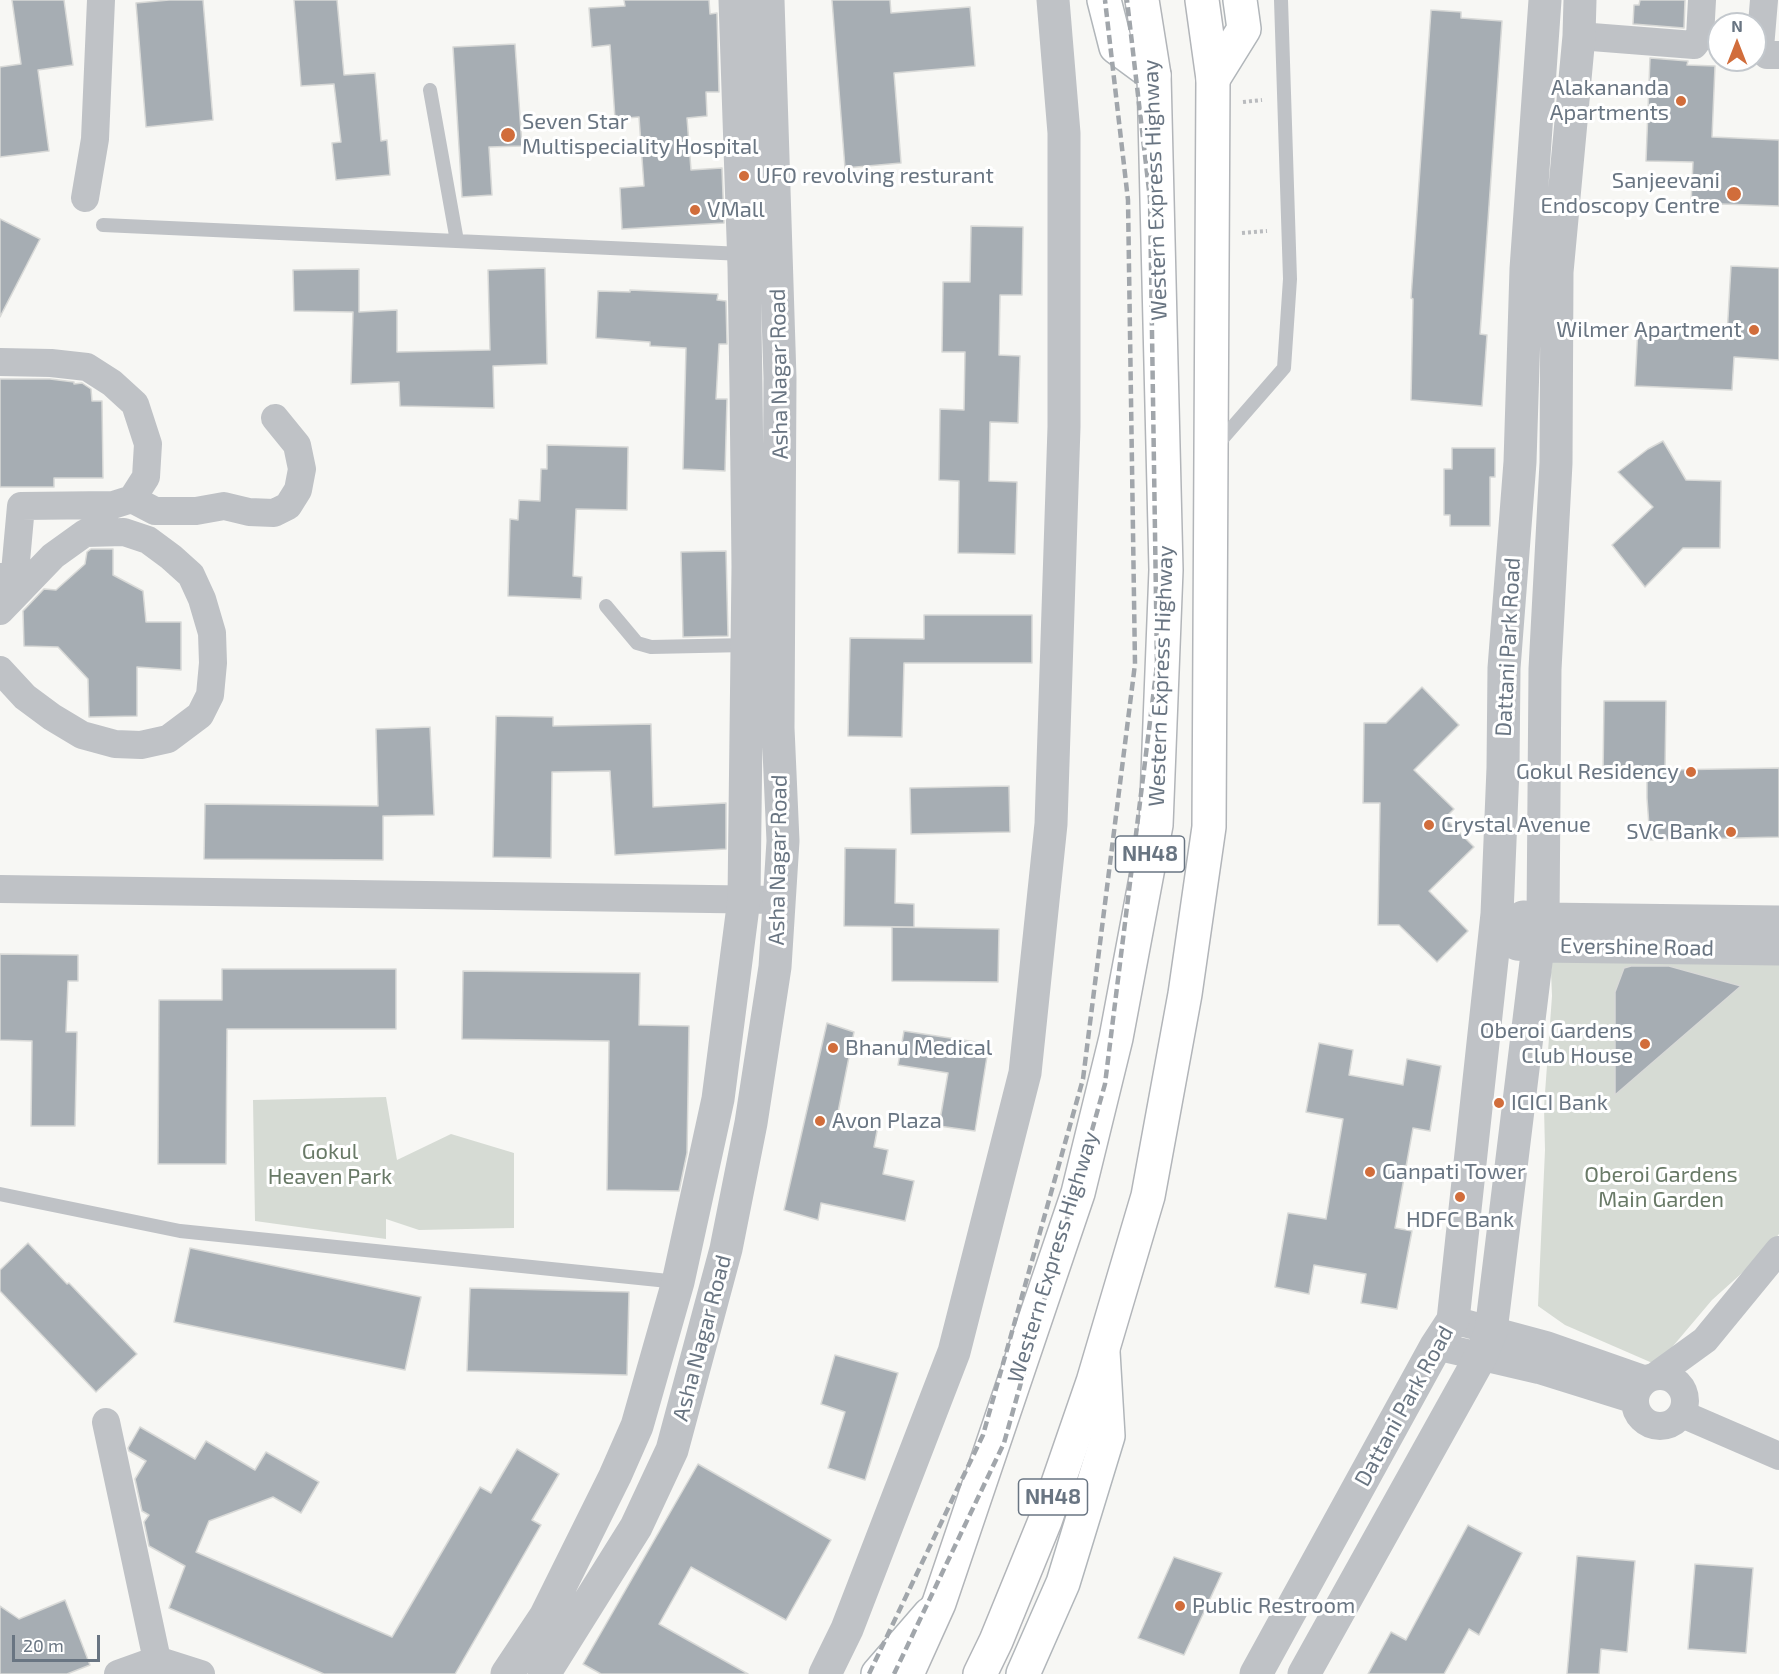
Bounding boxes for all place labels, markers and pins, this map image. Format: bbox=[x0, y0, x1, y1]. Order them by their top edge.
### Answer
place label: Alakananda Apartments bbox=[1550, 75, 1669, 126]
marker: Alakananda Apartments bbox=[1674, 94, 1688, 108]
place label: Seven Star Multispeciality Hospital bbox=[522, 109, 759, 160]
marker: Seven Star Multispeciality Hospital bbox=[499, 126, 517, 144]
place label: UFO revolving resturant bbox=[756, 163, 994, 189]
place label: Sanjeevani Endoscopy Centre bbox=[1540, 168, 1720, 220]
marker: UFO revolving resturant bbox=[737, 169, 751, 183]
marker: Sanjeevani Endoscopy Centre bbox=[1725, 185, 1743, 203]
place label: VMall bbox=[707, 197, 765, 223]
marker: VMall bbox=[688, 203, 702, 217]
place label: Wilmer Apartment bbox=[1556, 317, 1742, 343]
marker: Wilmer Apartment bbox=[1747, 323, 1761, 337]
place label: Gokul Residency bbox=[1516, 759, 1679, 785]
marker: Gokul Residency bbox=[1684, 765, 1698, 779]
place label: Crystal Avenue bbox=[1441, 812, 1591, 838]
marker: Crystal Avenue bbox=[1422, 818, 1436, 832]
place label: SVC Bank bbox=[1626, 819, 1719, 845]
marker: SVC Bank bbox=[1724, 825, 1738, 839]
place label: Oberoi Gardens Club House bbox=[1480, 1018, 1633, 1070]
place label: Bhanu Medical bbox=[845, 1035, 992, 1061]
marker: Oberoi Gardens Club House bbox=[1638, 1037, 1652, 1051]
marker: Bhanu Medical bbox=[826, 1041, 840, 1055]
place label: ICICI Bank bbox=[1511, 1090, 1608, 1116]
marker: ICICI Bank bbox=[1492, 1096, 1506, 1110]
place label: Avon Plaza bbox=[832, 1108, 942, 1134]
marker: Avon Plaza bbox=[813, 1114, 827, 1128]
place label: Ganpati Tower bbox=[1382, 1159, 1526, 1185]
marker: Ganpati Tower bbox=[1363, 1165, 1377, 1179]
marker: HDFC Bank bbox=[1453, 1190, 1467, 1204]
place label: HDFC Bank bbox=[1406, 1207, 1514, 1233]
place label: Public Restroom bbox=[1192, 1593, 1355, 1619]
marker: Public Restroom bbox=[1173, 1599, 1187, 1613]

